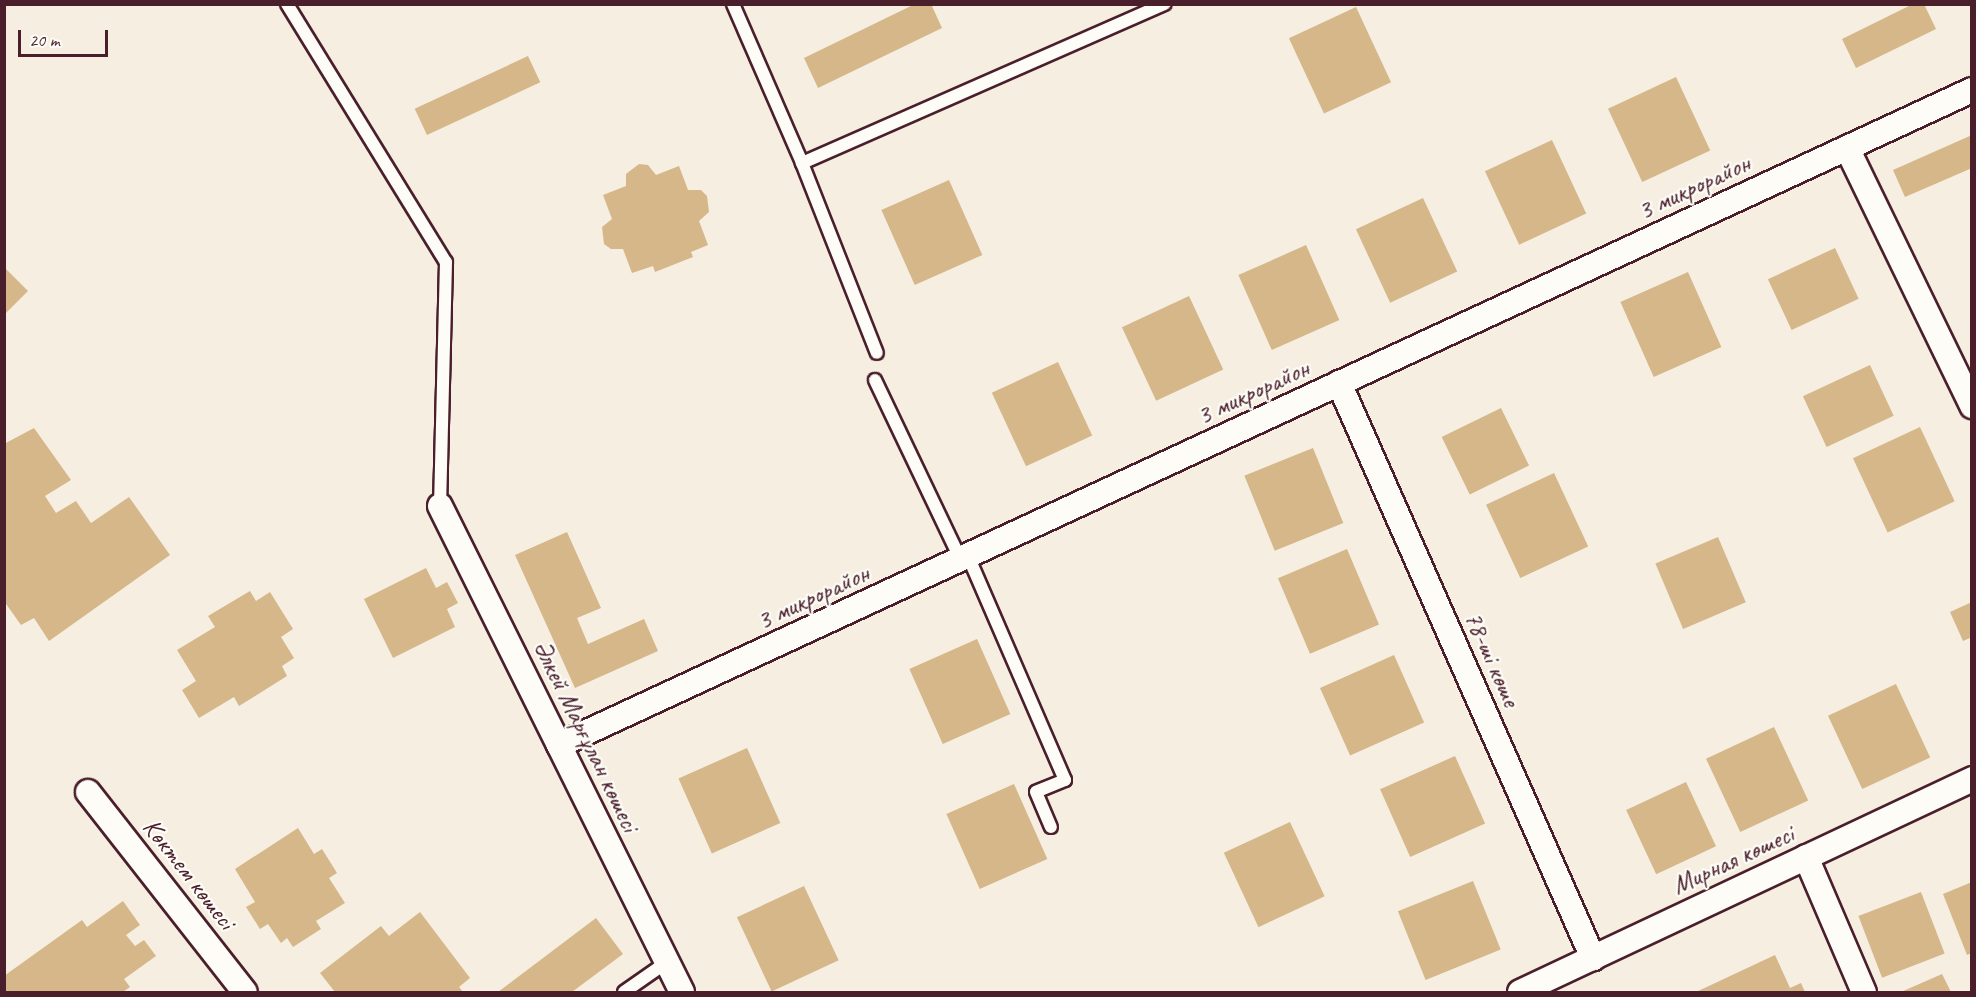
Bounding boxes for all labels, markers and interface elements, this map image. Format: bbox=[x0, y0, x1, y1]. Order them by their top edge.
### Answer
scale bar bbox=[21, 18, 111, 56]
text: 20 m bbox=[29, 29, 60, 51]
street label: 3 микрорайон bbox=[1633, 147, 1755, 227]
street label: 3 микрорайон bbox=[1192, 352, 1314, 432]
street label: 3 микрорайон bbox=[752, 557, 874, 637]
street label: 78-ші көше bbox=[1457, 607, 1527, 711]
street label: Әлкей Марғұлан көшесі bbox=[526, 635, 646, 837]
street label: Көктем көшесі bbox=[136, 812, 242, 936]
street label: Мирная көшесі bbox=[1667, 818, 1799, 902]

